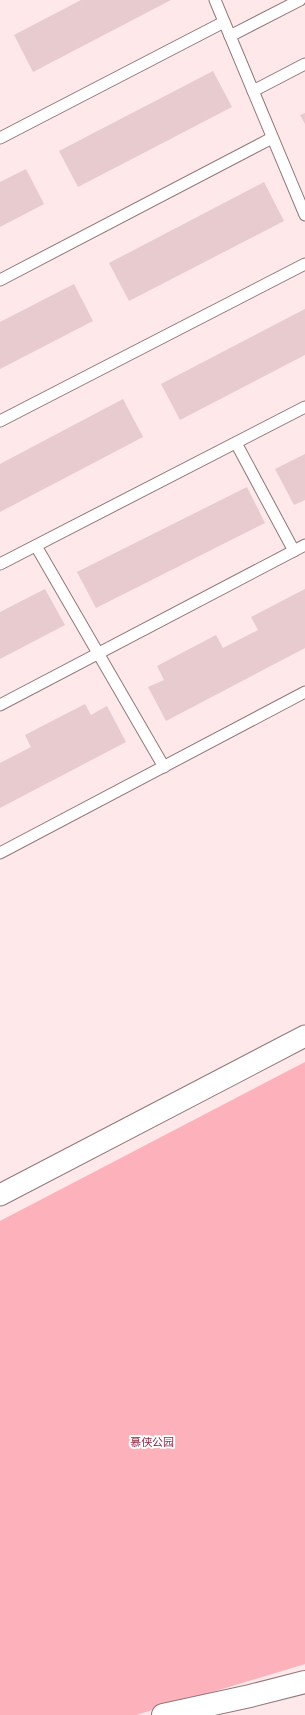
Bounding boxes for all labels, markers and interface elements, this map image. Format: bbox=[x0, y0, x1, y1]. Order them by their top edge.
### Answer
park label: 慕侠公园 bbox=[130, 1435, 174, 1449]

